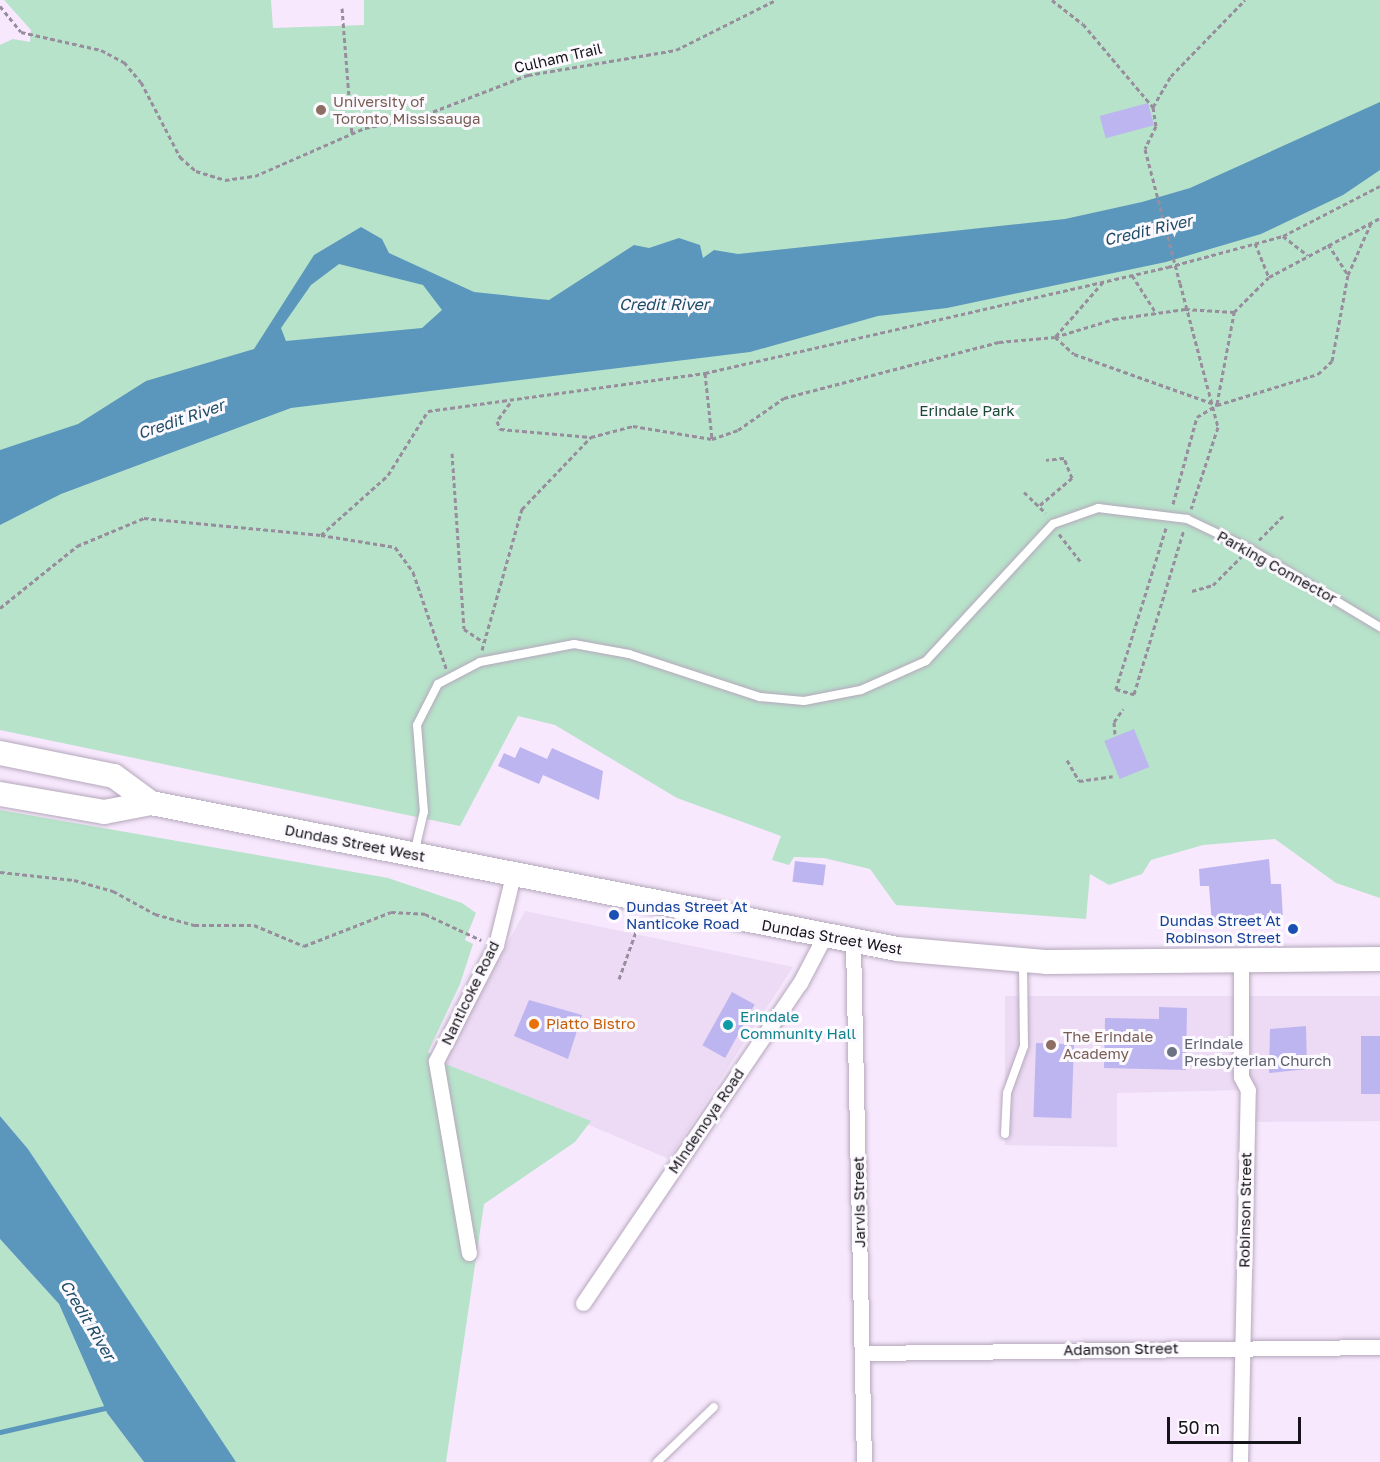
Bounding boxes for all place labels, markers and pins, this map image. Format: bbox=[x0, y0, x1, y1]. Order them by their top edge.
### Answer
place label: University of Toronto Mississauga bbox=[333, 92, 480, 127]
marker: University of Toronto Mississauga bbox=[314, 103, 328, 117]
place label: Dundas Street At Nanticoke Road bbox=[626, 897, 748, 932]
marker: Dundas Street At Nanticoke Road bbox=[607, 908, 621, 922]
place label: Dundas Street At Robinson Street bbox=[1159, 911, 1281, 946]
marker: Dundas Street At Robinson Street bbox=[1286, 922, 1300, 936]
place label: Erindale Community Hall bbox=[740, 1007, 856, 1042]
place label: Piatto Bistro bbox=[546, 1015, 635, 1033]
marker: Piatto Bistro bbox=[527, 1017, 541, 1031]
marker: Erindale Community Hall bbox=[721, 1018, 735, 1032]
place label: The Erindale Academy bbox=[1063, 1027, 1153, 1062]
place label: Erindale Presbyterian Church bbox=[1184, 1034, 1332, 1069]
marker: The Erindale Academy bbox=[1044, 1038, 1058, 1052]
marker: Erindale Presbyterian Church bbox=[1165, 1045, 1179, 1059]

